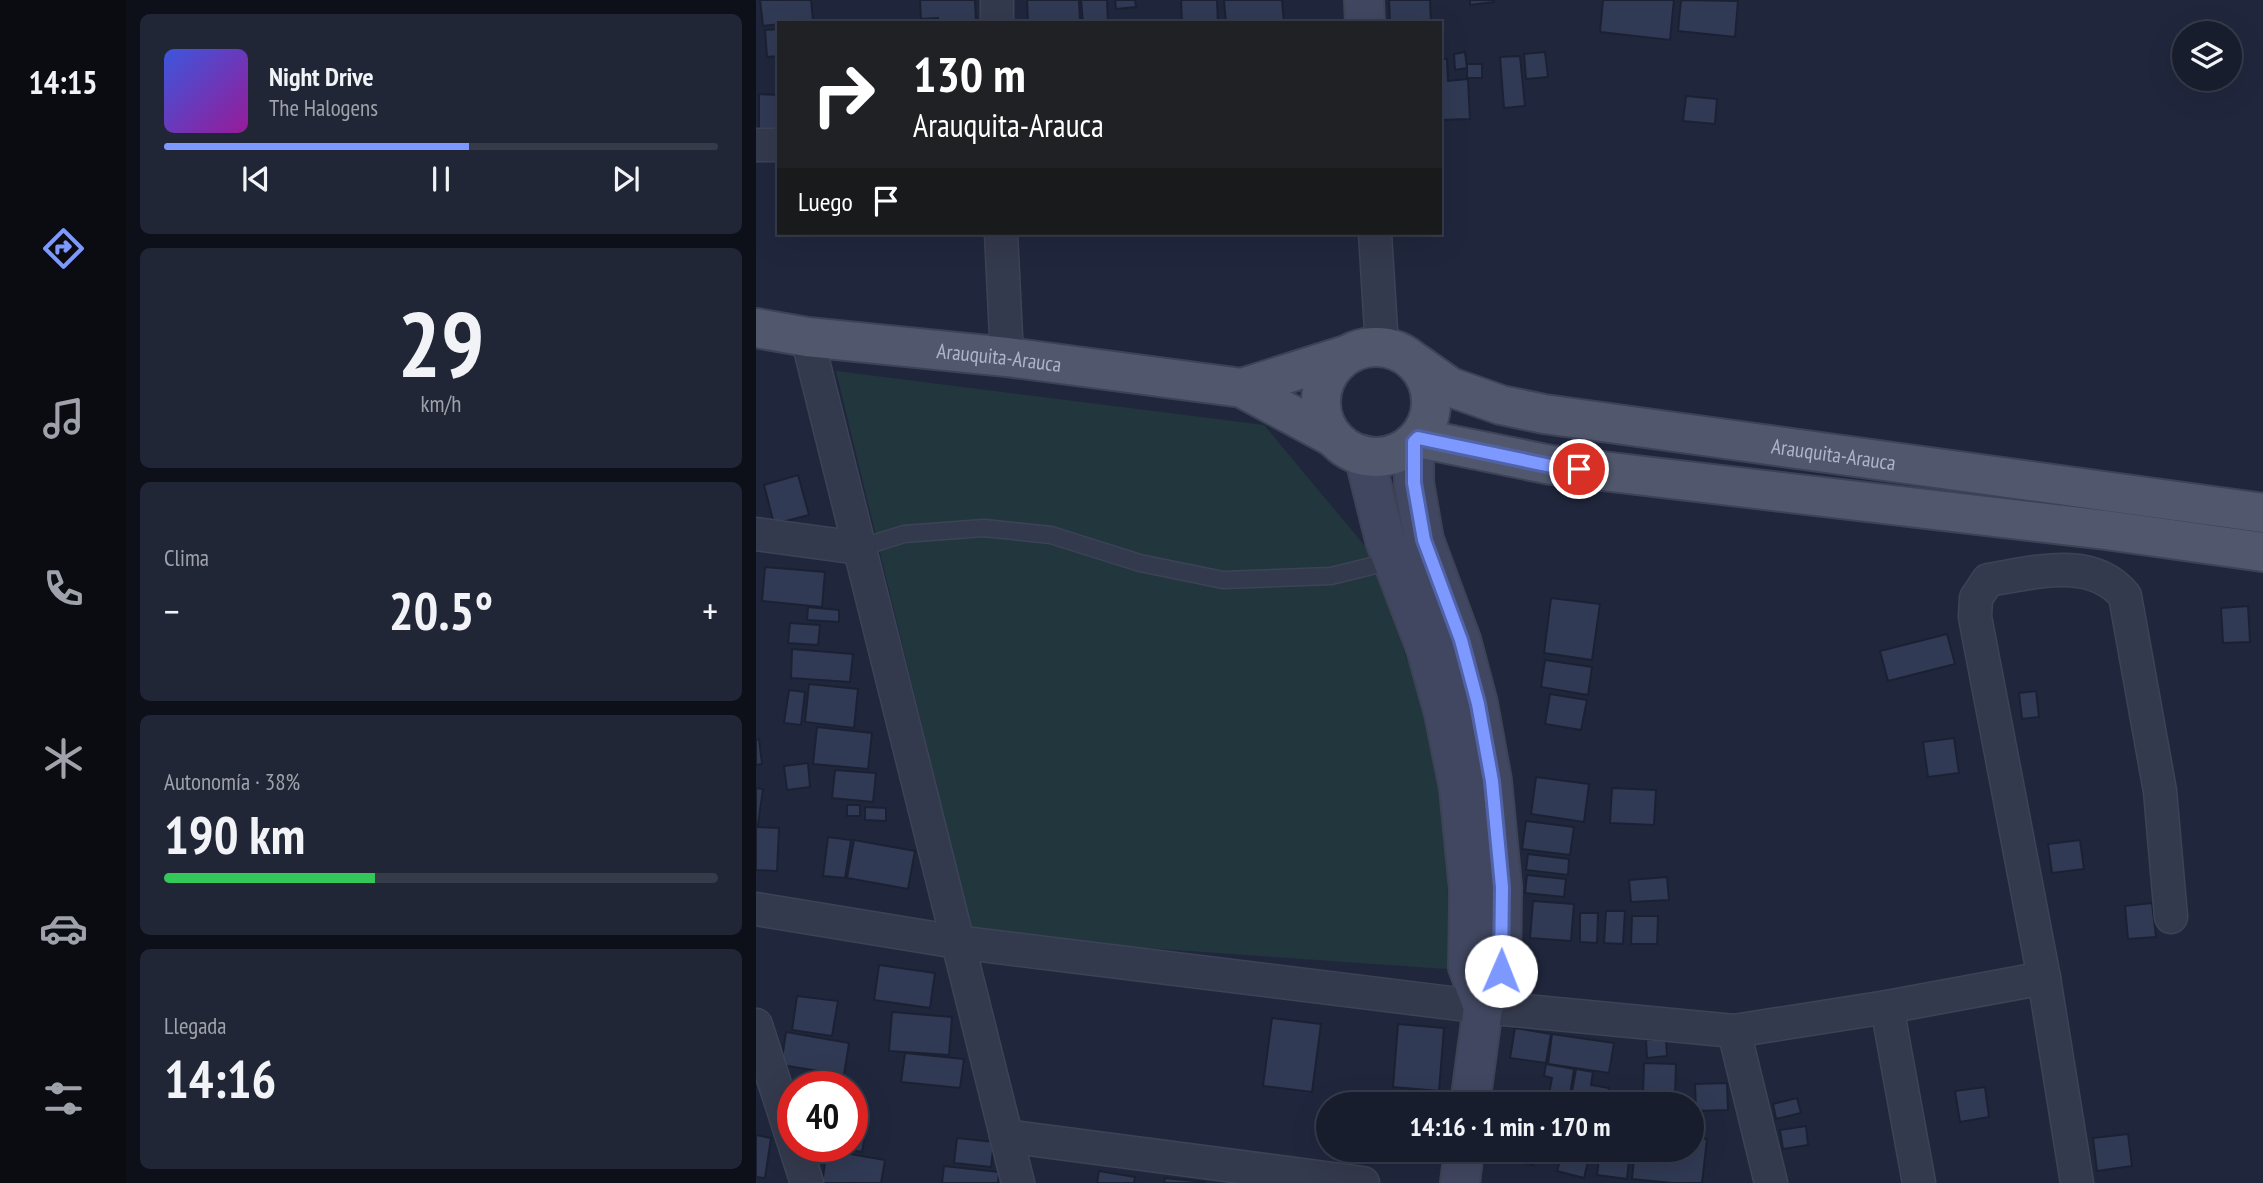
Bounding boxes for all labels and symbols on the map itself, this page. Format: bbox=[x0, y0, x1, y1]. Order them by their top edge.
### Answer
street label: Arauquita-Arauca bbox=[936, 337, 1063, 378]
street label: Arauquita-Arauca bbox=[1770, 432, 1898, 476]
pin bbox=[1549, 439, 1609, 499]
position arrow bbox=[1464, 934, 1538, 1008]
speed limit sign: 40 bbox=[777, 1071, 868, 1162]

